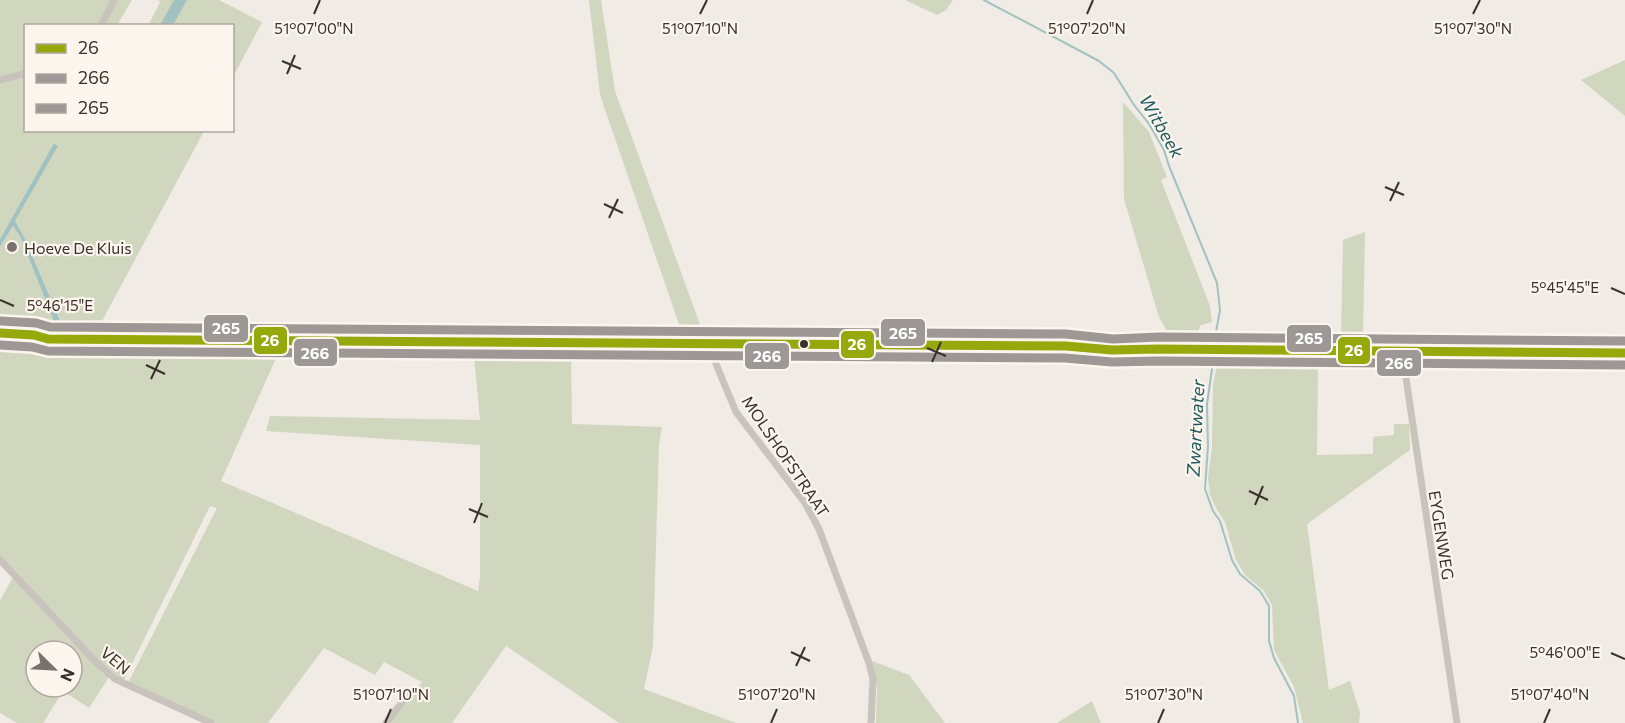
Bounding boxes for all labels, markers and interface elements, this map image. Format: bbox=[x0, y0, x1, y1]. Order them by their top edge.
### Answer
text: 51°07'00"N bbox=[274, 19, 354, 37]
text: 51°07'10"N bbox=[662, 19, 738, 37]
text: 51°07'20"N bbox=[1048, 19, 1126, 37]
text: 51°07'30"N bbox=[1434, 19, 1512, 37]
legend bbox=[24, 24, 234, 132]
text: 26 bbox=[78, 36, 99, 58]
text: 266 bbox=[78, 66, 110, 88]
water label: Witbeek bbox=[1135, 90, 1190, 163]
text: 265 bbox=[78, 96, 109, 118]
place label: Hoeve De Kluis bbox=[24, 238, 132, 257]
marker: Hoeve De Kluis bbox=[5, 240, 19, 254]
text: 5°45'45"E bbox=[1531, 278, 1599, 296]
text: 5°46'15"E bbox=[27, 296, 93, 314]
line badge: 265 bbox=[203, 314, 249, 343]
text: 265 bbox=[212, 318, 240, 337]
line badge: 265 bbox=[880, 318, 926, 347]
text: 265 bbox=[889, 323, 917, 342]
line badge: 265 bbox=[1286, 324, 1332, 353]
line badge: 26 bbox=[253, 326, 288, 355]
text: 265 bbox=[1295, 328, 1323, 347]
text: 26 bbox=[261, 330, 280, 349]
line badge: 26 bbox=[840, 330, 875, 359]
text: 26 bbox=[848, 334, 867, 353]
line badge: 26 bbox=[1337, 336, 1371, 365]
line badge: 266 bbox=[293, 338, 338, 367]
unlabelled marker bbox=[798, 338, 810, 350]
text: 26 bbox=[1345, 340, 1364, 359]
line badge: 266 bbox=[744, 342, 790, 370]
text: 266 bbox=[301, 343, 330, 362]
text: 266 bbox=[753, 346, 782, 365]
line badge: 266 bbox=[1376, 349, 1422, 377]
text: 266 bbox=[1385, 353, 1414, 372]
water label: Zwartwater bbox=[1181, 378, 1209, 478]
street label: MOLSHOFSTRAAT bbox=[738, 392, 834, 520]
street label: EYGENWEG bbox=[1426, 489, 1458, 581]
north arrow bbox=[24, 639, 84, 699]
street label: VEN bbox=[97, 642, 135, 678]
text: 5°46'00"E bbox=[1530, 643, 1601, 661]
text: N bbox=[57, 666, 79, 685]
text: 51°07'10"N bbox=[353, 685, 429, 703]
text: 51°07'20"N bbox=[738, 685, 816, 703]
text: 51°07'30"N bbox=[1125, 685, 1203, 703]
text: 51°07'40"N bbox=[1511, 685, 1589, 703]

